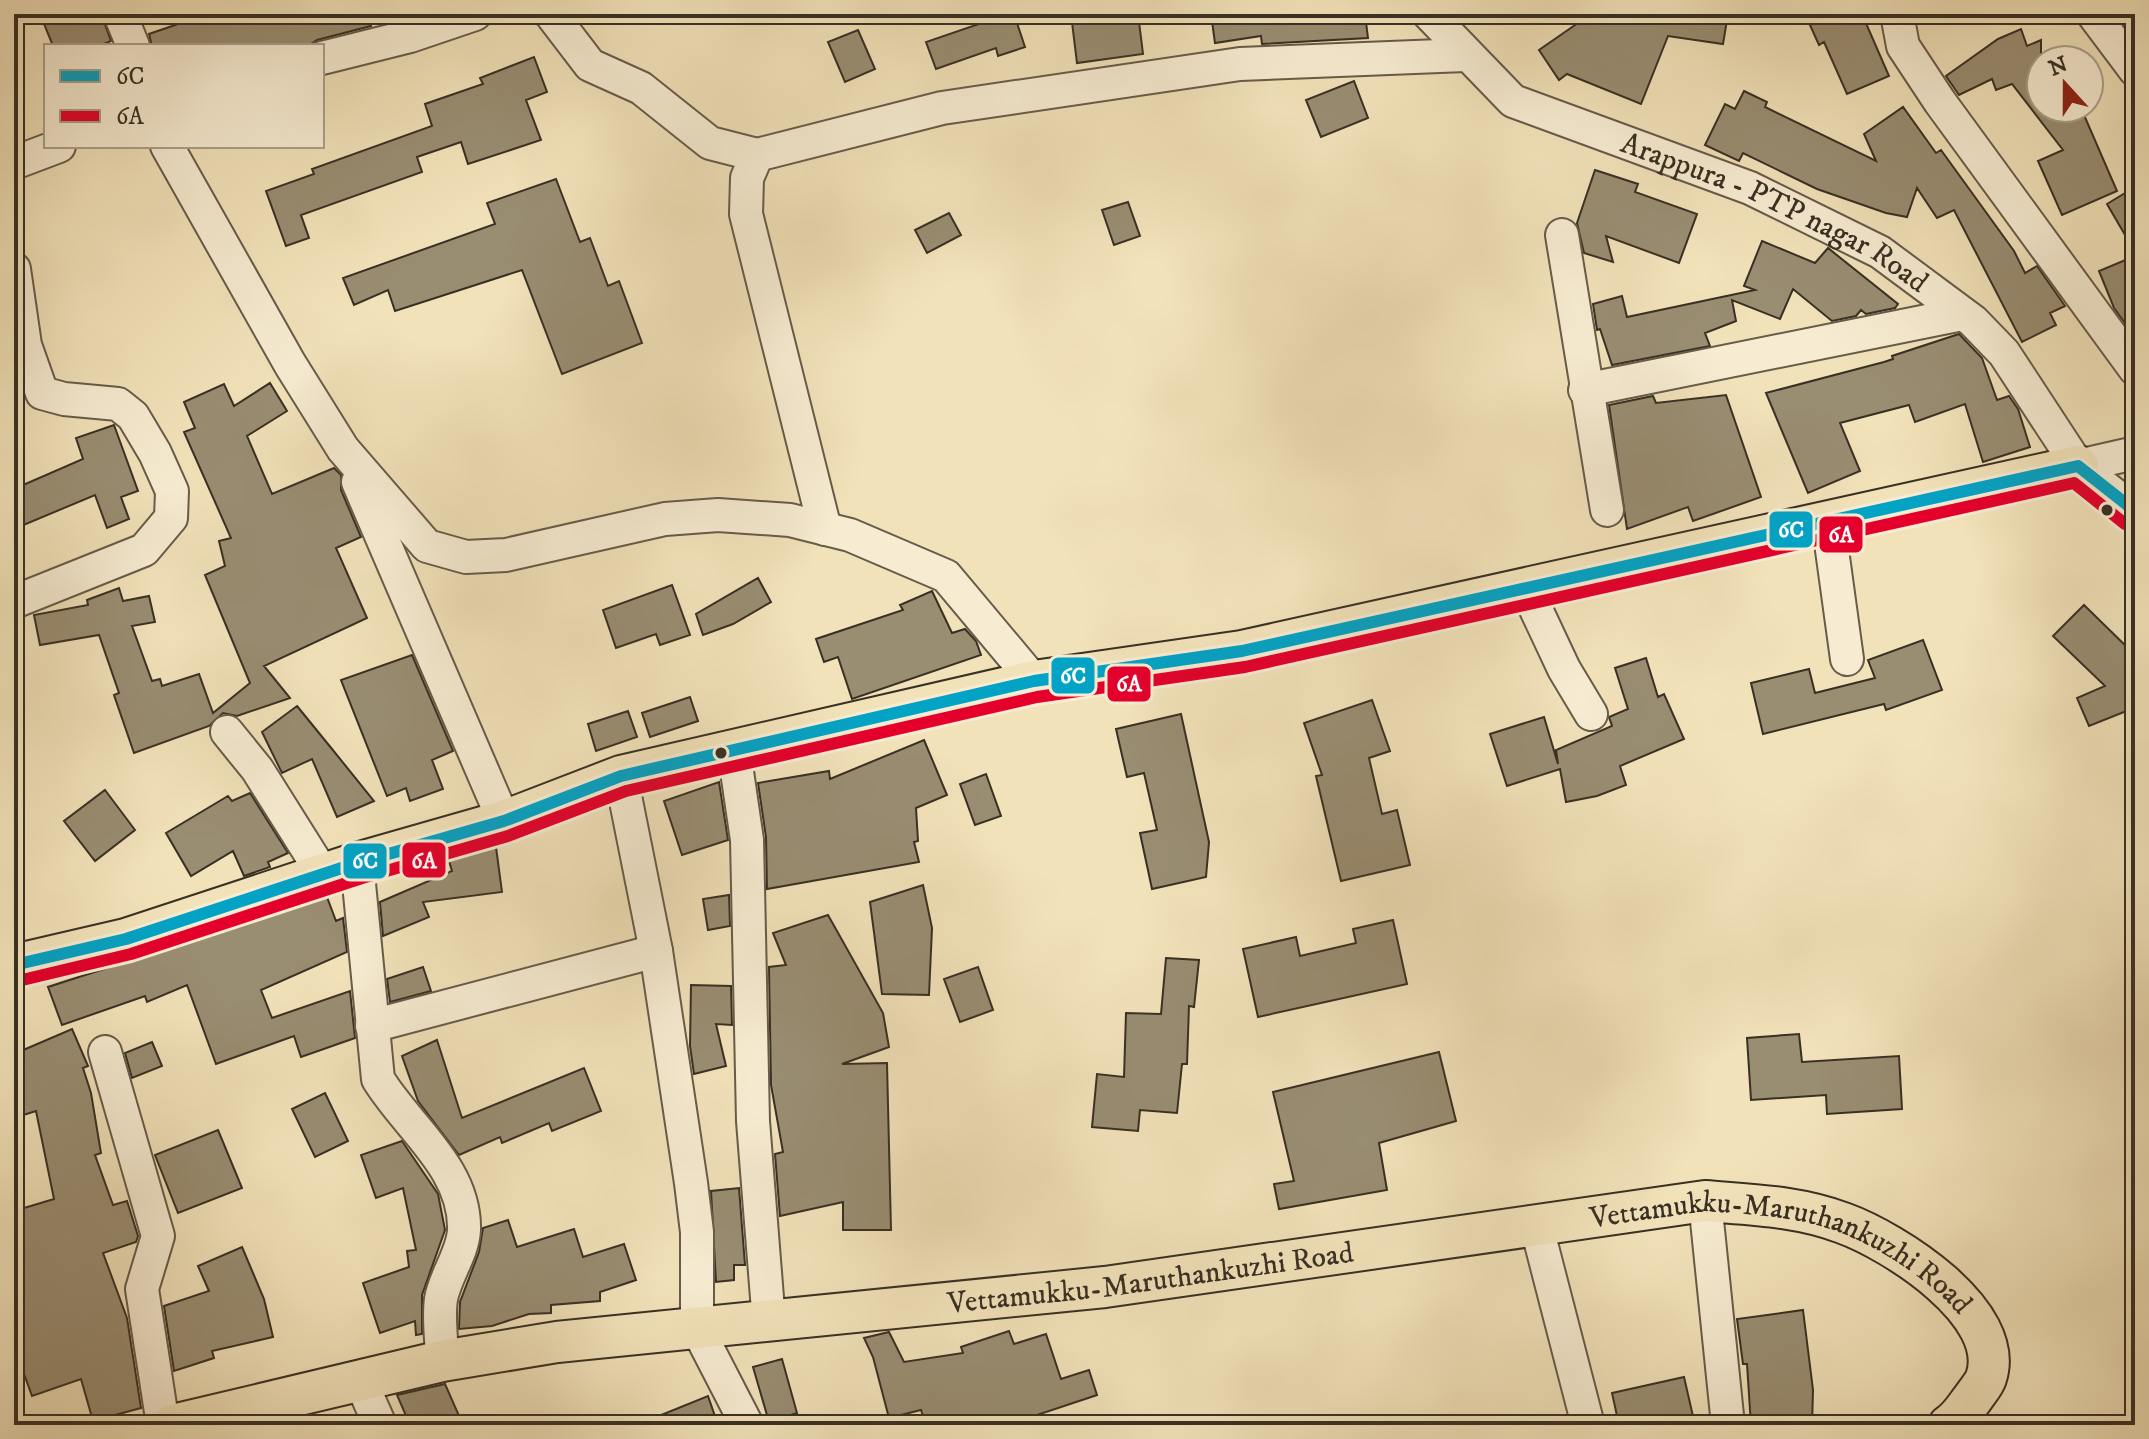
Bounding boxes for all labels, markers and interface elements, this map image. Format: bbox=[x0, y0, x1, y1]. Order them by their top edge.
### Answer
legend bbox=[44, 44, 324, 148]
north arrow bbox=[2025, 44, 2105, 124]
text: N bbox=[2045, 51, 2072, 83]
text: 6C bbox=[116, 62, 144, 92]
text: 6A bbox=[116, 102, 144, 132]
street label: Arappura - PTP nagar Road bbox=[1616, 125, 1935, 301]
unlabelled marker bbox=[2099, 502, 2115, 518]
line badge: 6C bbox=[1768, 510, 1814, 549]
line badge: 6A bbox=[1818, 515, 1864, 554]
text: 6C bbox=[1778, 517, 1804, 544]
text: 6A bbox=[1828, 522, 1855, 549]
line badge: 6C bbox=[1050, 656, 1096, 695]
text: 6C bbox=[1060, 663, 1086, 690]
line badge: 6A bbox=[1106, 665, 1152, 703]
text: 6A bbox=[1116, 671, 1143, 698]
unlabelled marker bbox=[713, 745, 729, 761]
line badge: 6A bbox=[401, 841, 447, 879]
line badge: 6C bbox=[342, 842, 388, 880]
text: 6C bbox=[352, 848, 378, 875]
text: 6A bbox=[411, 848, 438, 875]
street label: Vettamukku-Maruthankuzhi Road bbox=[1586, 1184, 1980, 1322]
street label: Vettamukku-Maruthankuzhi Road bbox=[945, 1235, 1356, 1323]

